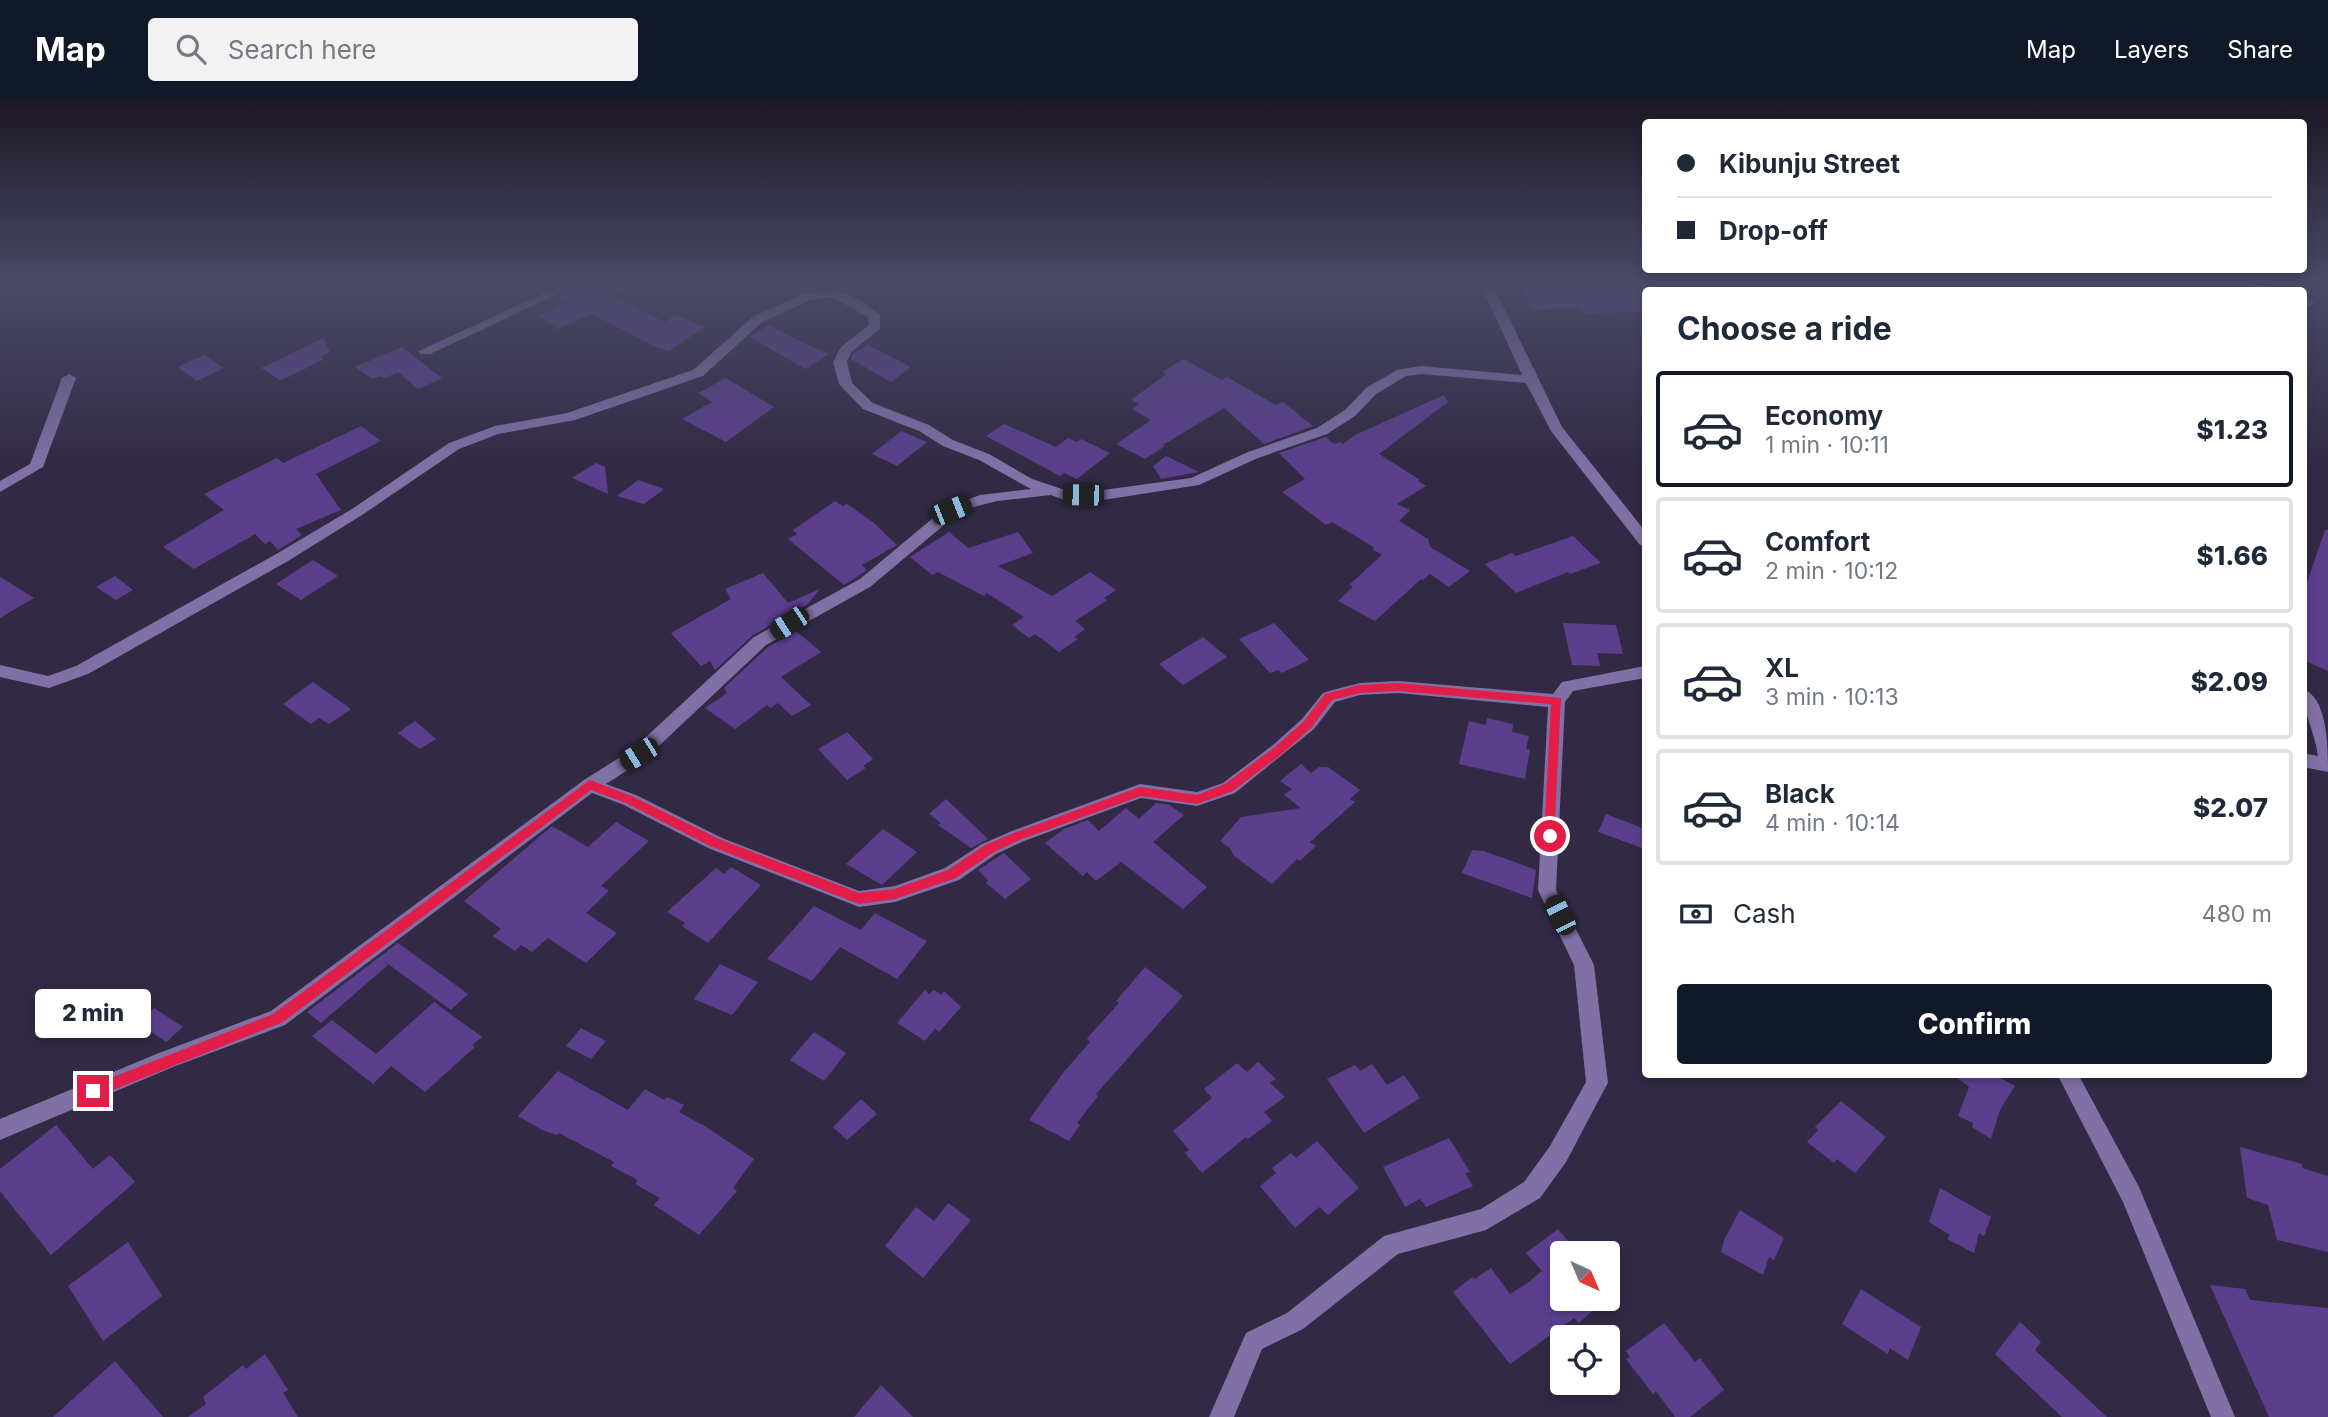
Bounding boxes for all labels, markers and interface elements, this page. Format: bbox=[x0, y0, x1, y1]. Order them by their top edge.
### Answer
search box bbox=[148, 18, 638, 81]
text: Map bbox=[35, 29, 106, 69]
icon: search bbox=[172, 30, 210, 68]
text: Search here bbox=[228, 34, 376, 65]
text: Map bbox=[2026, 35, 2076, 64]
text: Layers bbox=[2114, 35, 2189, 64]
text: Share bbox=[2227, 35, 2293, 64]
text: Kibunju Street bbox=[1719, 148, 1900, 179]
text: Drop-off bbox=[1719, 215, 1828, 246]
text: Choose a ride bbox=[1677, 309, 1892, 348]
icon: car bbox=[1681, 398, 1744, 461]
text: Economy bbox=[1765, 400, 1883, 431]
text: $1.23 bbox=[2197, 414, 2268, 445]
text: 1 min · 10:11 bbox=[1765, 431, 1889, 459]
car bbox=[1062, 484, 1105, 506]
car bbox=[928, 492, 975, 528]
icon: car bbox=[1681, 524, 1744, 587]
text: Comfort bbox=[1765, 526, 1870, 557]
text: $1.66 bbox=[2197, 540, 2268, 571]
text: 2 min · 10:12 bbox=[1765, 557, 1898, 585]
car bbox=[766, 603, 813, 643]
icon: car bbox=[1681, 650, 1744, 713]
text: XL bbox=[1765, 652, 1799, 683]
text: $2.09 bbox=[2191, 666, 2268, 697]
text: 3 min · 10:13 bbox=[1765, 683, 1899, 711]
car bbox=[616, 734, 663, 774]
icon: car bbox=[1681, 776, 1744, 839]
text: Black bbox=[1765, 778, 1835, 809]
text: $2.07 bbox=[2193, 792, 2268, 823]
text: 4 min · 10:14 bbox=[1765, 809, 1900, 837]
route start bbox=[1534, 820, 1566, 852]
car bbox=[1542, 892, 1579, 938]
icon: cash bbox=[1677, 895, 1715, 933]
text: Cash bbox=[1733, 898, 1796, 929]
text: 480 m bbox=[2202, 900, 2272, 928]
button: Confirm bbox=[1677, 984, 2272, 1064]
callout: 2 min bbox=[35, 990, 151, 1038]
text: 2 min bbox=[62, 999, 124, 1027]
route end bbox=[77, 1075, 109, 1107]
north arrow bbox=[1550, 1241, 1620, 1311]
map controls bbox=[1550, 1241, 1620, 1395]
button: locate bbox=[1550, 1325, 1620, 1395]

